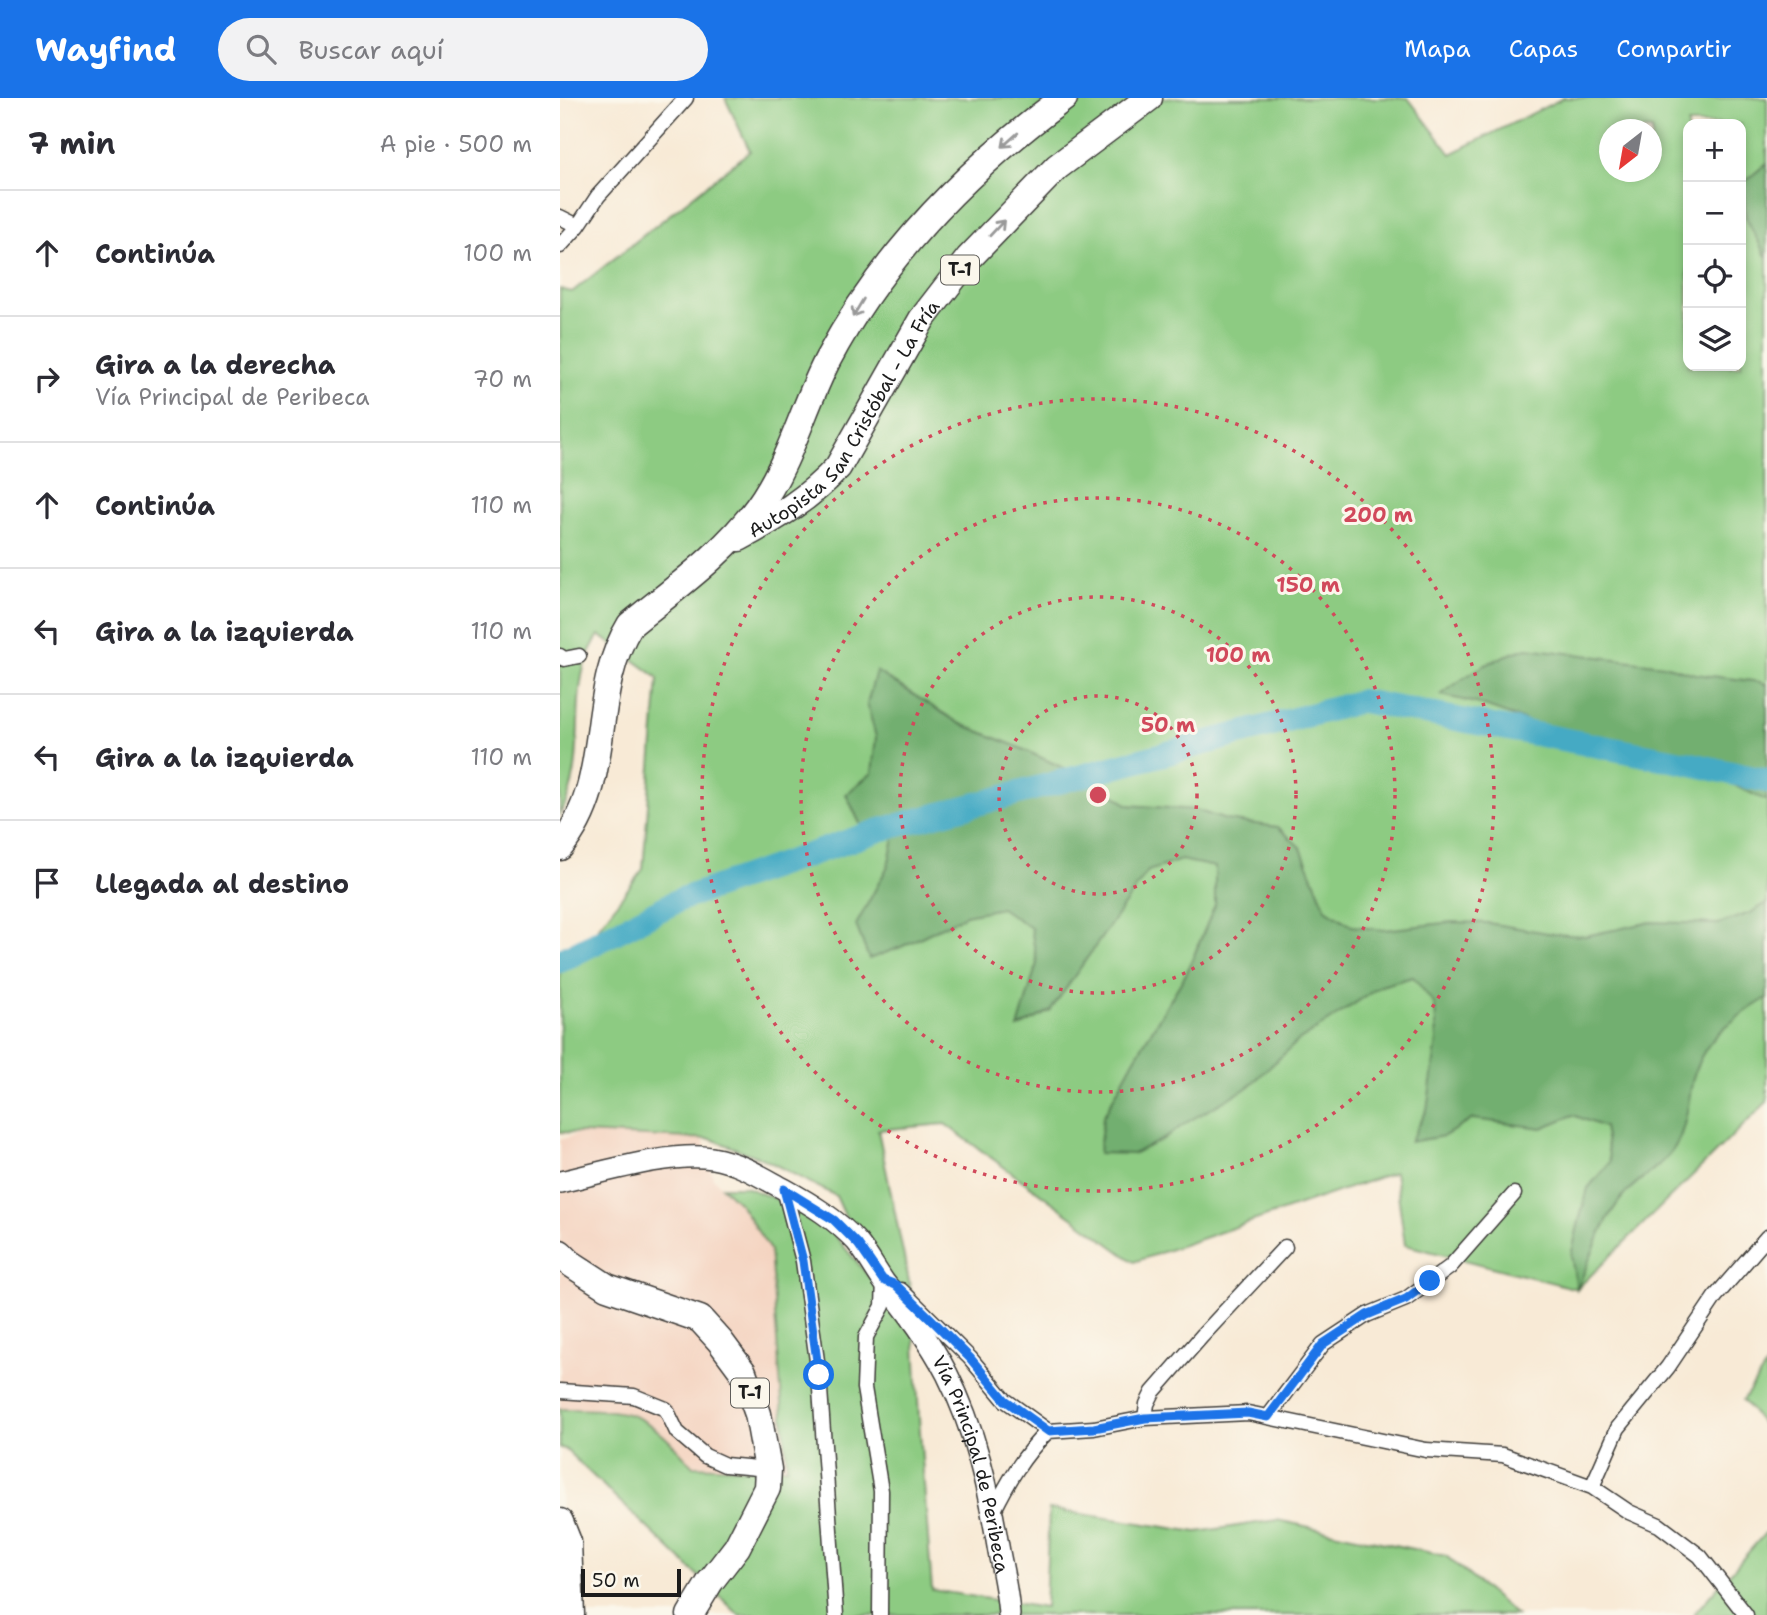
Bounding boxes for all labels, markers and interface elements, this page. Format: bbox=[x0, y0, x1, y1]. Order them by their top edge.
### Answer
search box bbox=[218, 18, 708, 81]
text: Wayfind bbox=[35, 27, 176, 72]
icon: search bbox=[242, 30, 280, 68]
text: Buscar aquí bbox=[298, 32, 444, 67]
text: Mapa bbox=[1404, 33, 1471, 65]
text: Capas bbox=[1509, 33, 1578, 65]
text: Compartir bbox=[1616, 33, 1732, 65]
north arrow bbox=[1599, 119, 1662, 182]
map controls bbox=[1683, 119, 1746, 371]
button: + bbox=[1683, 119, 1746, 182]
text: 7 min bbox=[28, 123, 115, 164]
text: A pie · 500 m bbox=[380, 129, 532, 159]
one-way arrow bbox=[1001, 132, 1019, 148]
button: − bbox=[1683, 182, 1746, 245]
one-way arrow bbox=[989, 219, 1005, 237]
icon: ahead bbox=[28, 234, 66, 272]
text: Continúa bbox=[95, 236, 215, 271]
text: 100 m bbox=[463, 238, 532, 268]
button: locate bbox=[1683, 245, 1746, 308]
road number: T-1 bbox=[941, 256, 979, 285]
street label: Autopista San Cristóbal - La Fría bbox=[744, 295, 945, 543]
one-way arrow bbox=[850, 297, 864, 317]
button: layers bbox=[1683, 308, 1746, 371]
text: Gira a la derecha bbox=[95, 347, 336, 382]
icon: right bbox=[28, 360, 66, 398]
text: 70 m bbox=[473, 364, 532, 394]
text: Vía Principal de Peribeca bbox=[95, 382, 369, 412]
icon: ahead bbox=[28, 486, 66, 524]
text: Continúa bbox=[95, 488, 215, 523]
text: 110 m bbox=[470, 490, 532, 520]
text: 200 m bbox=[1343, 501, 1413, 529]
text: 150 m bbox=[1276, 571, 1340, 599]
icon: left bbox=[28, 612, 66, 650]
text: Gira a la izquierda bbox=[95, 614, 354, 649]
text: 110 m bbox=[470, 616, 532, 646]
text: 100 m bbox=[1206, 641, 1270, 669]
text: 50 m bbox=[1141, 711, 1195, 739]
icon: left bbox=[28, 738, 66, 776]
text: Gira a la izquierda bbox=[95, 740, 354, 775]
text: 110 m bbox=[470, 742, 532, 772]
centre of rings bbox=[1086, 783, 1110, 807]
icon: arrive bbox=[28, 864, 66, 902]
text: Llegada al destino bbox=[95, 866, 349, 901]
route end bbox=[1414, 1265, 1445, 1296]
street label: Vía Principal de Peribeca bbox=[926, 1351, 1015, 1576]
route start bbox=[803, 1359, 834, 1390]
road number: T-1 bbox=[731, 1378, 769, 1408]
scale bar bbox=[581, 1566, 681, 1598]
text: 50 m bbox=[592, 1568, 640, 1593]

